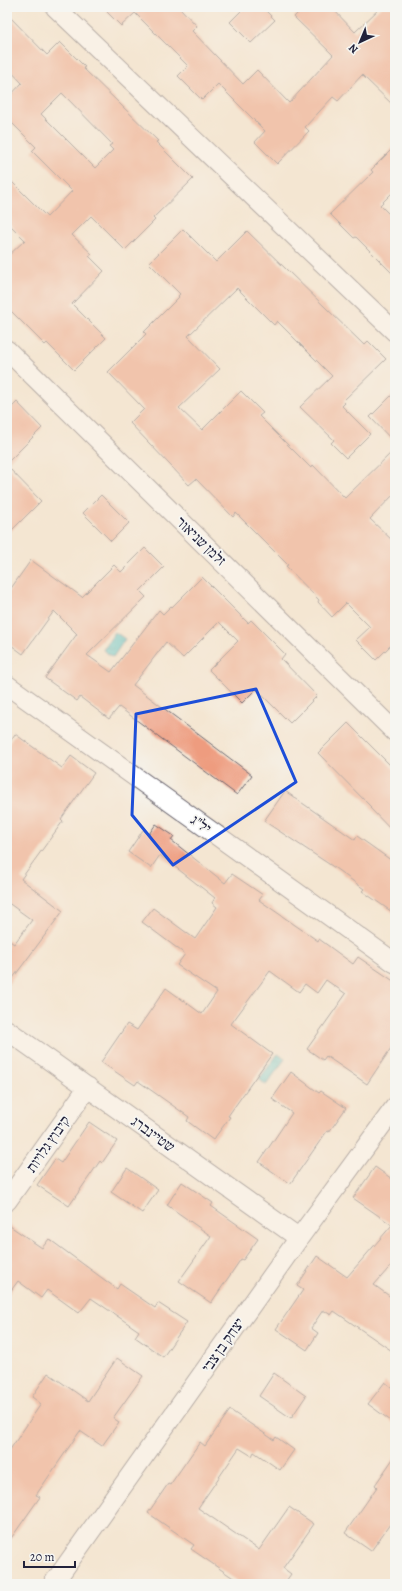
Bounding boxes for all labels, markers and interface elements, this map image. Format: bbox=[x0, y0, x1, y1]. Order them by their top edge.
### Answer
north arrow bbox=[340, 22, 380, 62]
text: N bbox=[345, 41, 361, 57]
street label: זלמן שניאור bbox=[171, 512, 231, 570]
street label: יל"ג bbox=[187, 810, 215, 838]
street label: שטיינברג bbox=[127, 1111, 179, 1157]
street label: קיבוץ גלויות bbox=[21, 1112, 75, 1176]
street label: יצחק בן צבי bbox=[197, 1314, 249, 1376]
scale bar bbox=[24, 1543, 75, 1569]
text: 20 m bbox=[30, 1549, 54, 1565]

